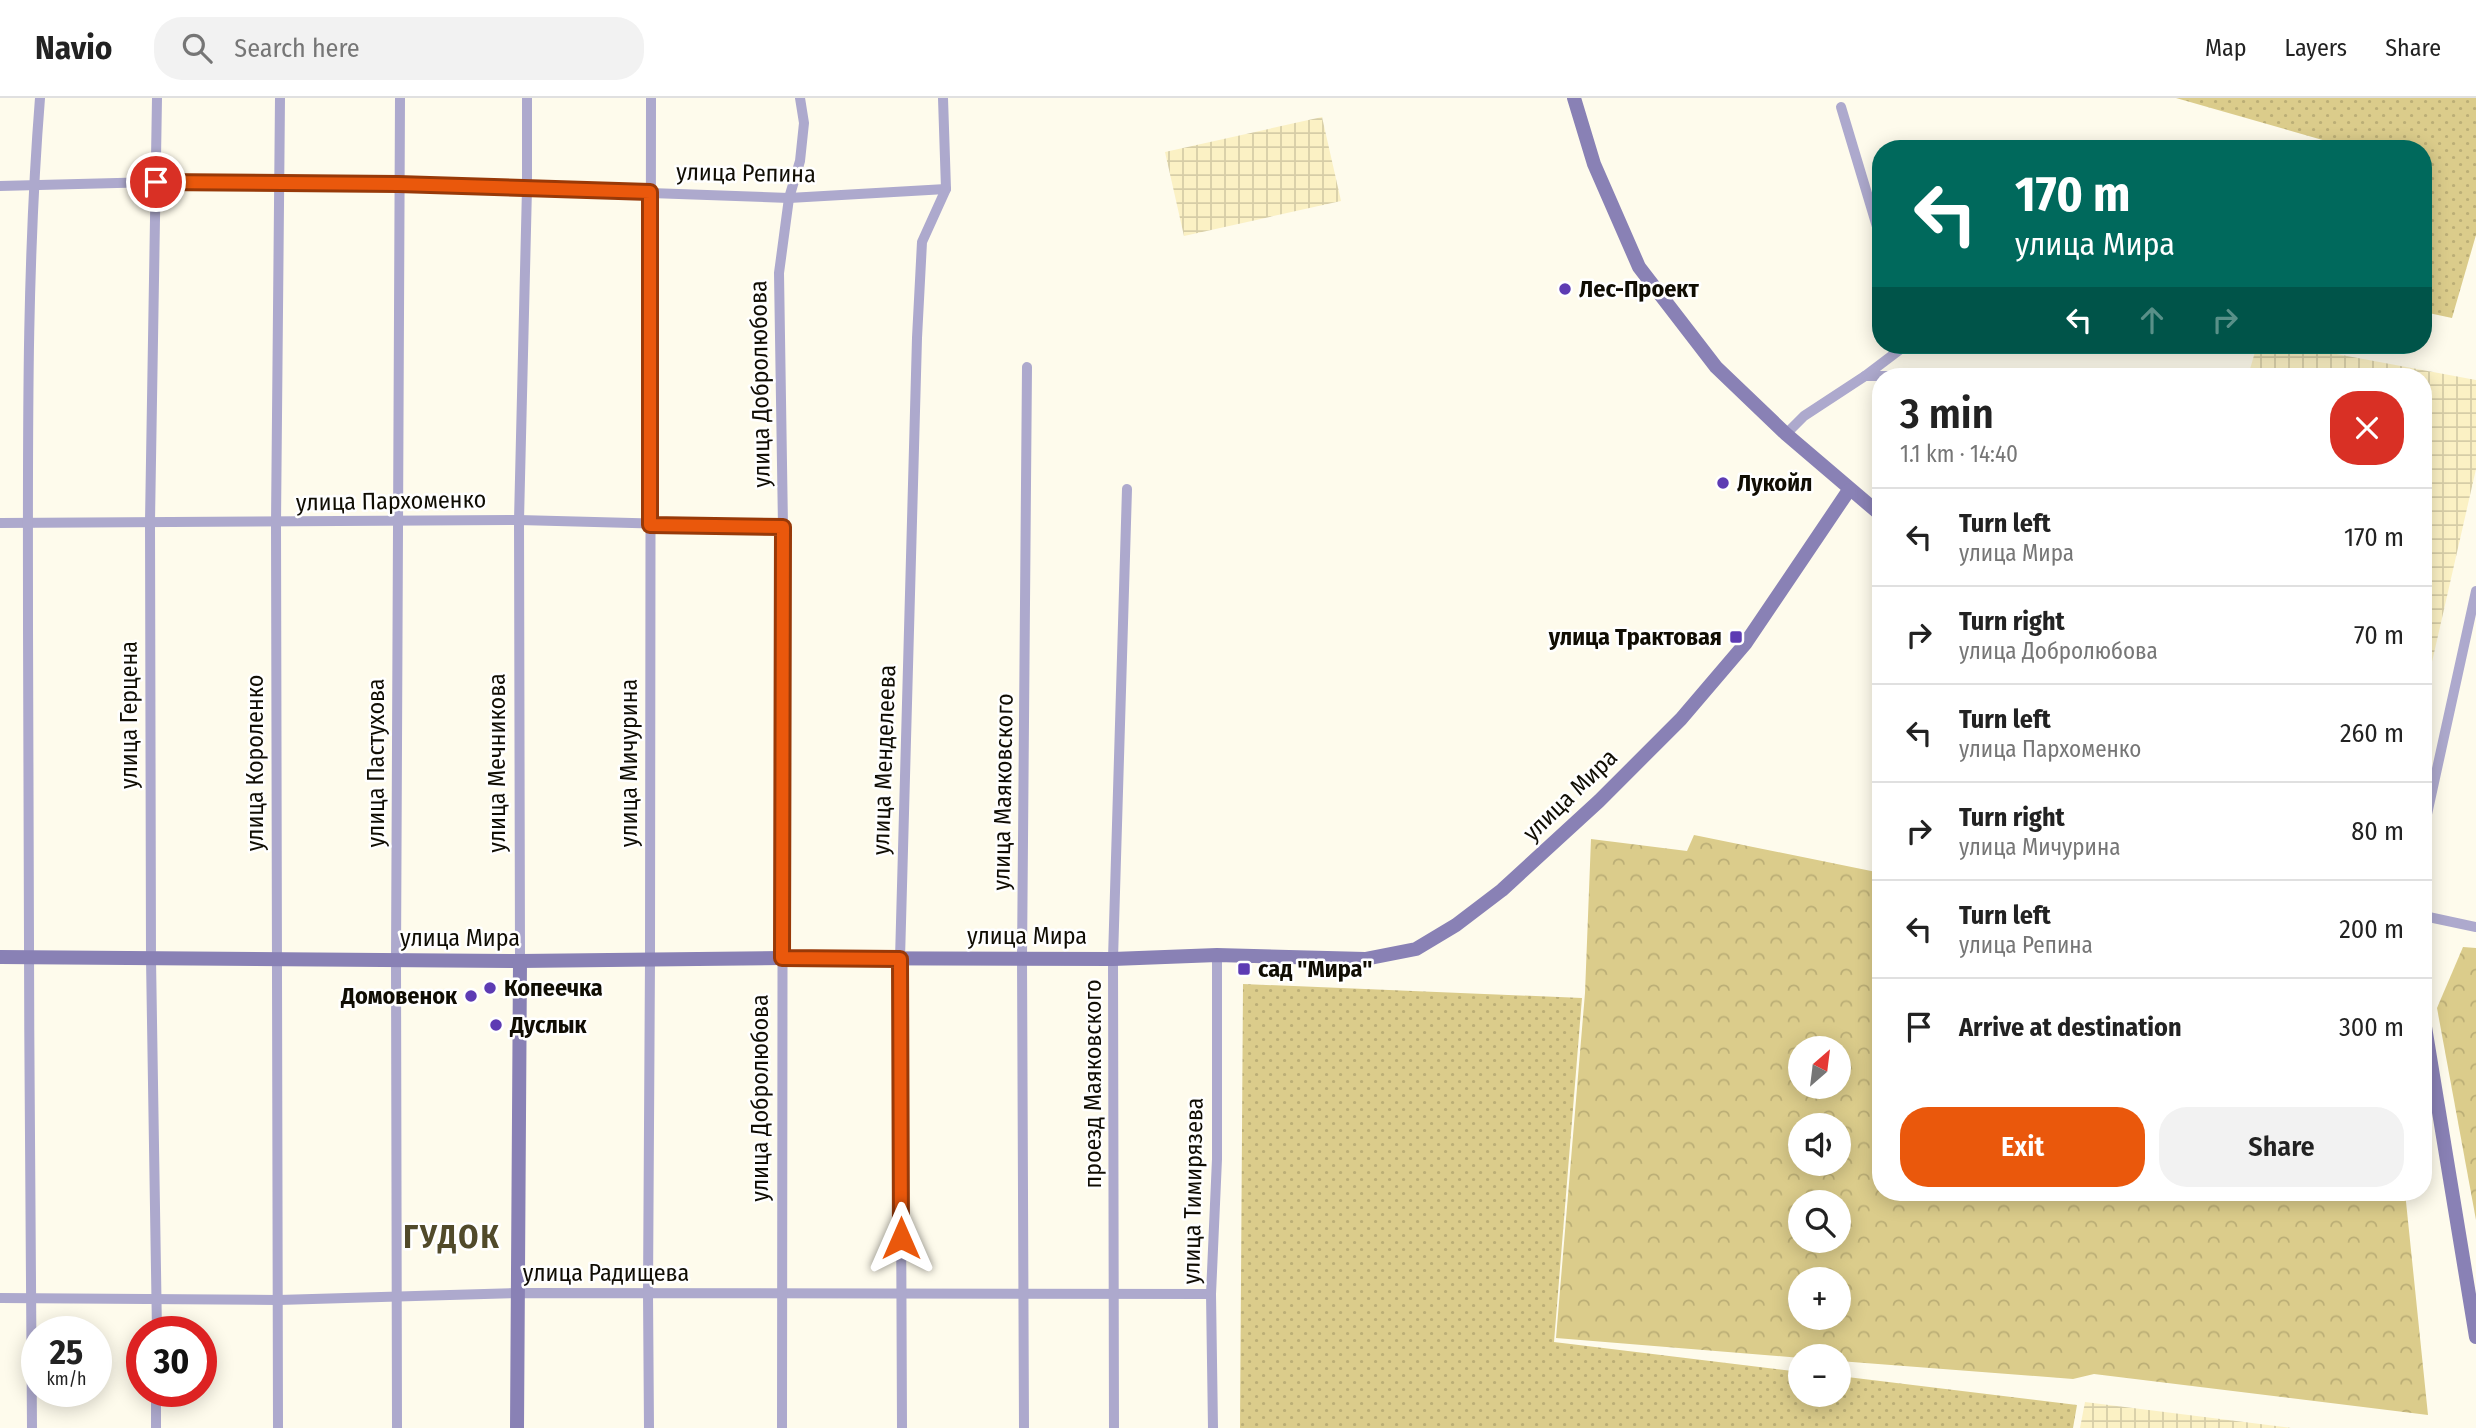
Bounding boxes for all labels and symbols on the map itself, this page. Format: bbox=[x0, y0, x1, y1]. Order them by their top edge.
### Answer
pin bbox=[126, 152, 186, 212]
street label: улица Репина bbox=[676, 158, 816, 188]
place label: Лес-Проект bbox=[1579, 275, 1699, 303]
street label: улица Добролюбова bbox=[744, 280, 776, 488]
marker: Лес-Проект bbox=[1557, 281, 1573, 297]
place label: Лукойл bbox=[1737, 469, 1812, 497]
marker: Лукойл bbox=[1715, 475, 1731, 491]
street label: улица Пархоменко bbox=[296, 485, 486, 517]
place label: улица Трактовая bbox=[1548, 623, 1722, 651]
marker: улица Трактовая bbox=[1728, 629, 1744, 645]
street label: улица Герцена bbox=[115, 641, 143, 789]
street label: улица Менделеева bbox=[867, 664, 901, 856]
street label: улица Мечникова bbox=[483, 673, 511, 853]
street label: улица Короленко bbox=[241, 675, 269, 851]
street label: улица Пастухова bbox=[362, 678, 390, 848]
street label: улица Мичурина bbox=[615, 679, 643, 847]
street label: улица Маяковского bbox=[987, 693, 1019, 891]
street label: улица Мира bbox=[1517, 743, 1623, 847]
street label: улица Мира bbox=[967, 922, 1087, 950]
street label: улица Мира bbox=[400, 924, 520, 952]
place label: сад "Мира" bbox=[1258, 955, 1372, 983]
marker: сад "Мира" bbox=[1236, 961, 1252, 977]
place label: Копеечка bbox=[504, 974, 603, 1002]
street label: проезд Маяковского bbox=[1079, 979, 1107, 1189]
marker: Копеечка bbox=[482, 980, 498, 996]
place label: Домовенок bbox=[340, 982, 458, 1010]
marker: Домовенок bbox=[463, 988, 479, 1004]
street label: улица Добролюбова bbox=[746, 994, 774, 1202]
place label: Дуслык bbox=[509, 1011, 588, 1039]
marker: Дуслык bbox=[488, 1017, 504, 1033]
north arrow bbox=[1788, 1036, 1852, 1099]
street label: улица Тимирязева bbox=[1177, 1097, 1209, 1285]
position arrow bbox=[864, 1201, 938, 1275]
district label: ГУДОК bbox=[403, 1218, 501, 1256]
street label: улица Радищева bbox=[523, 1259, 689, 1287]
speed limit sign: 30 bbox=[126, 1316, 217, 1407]

